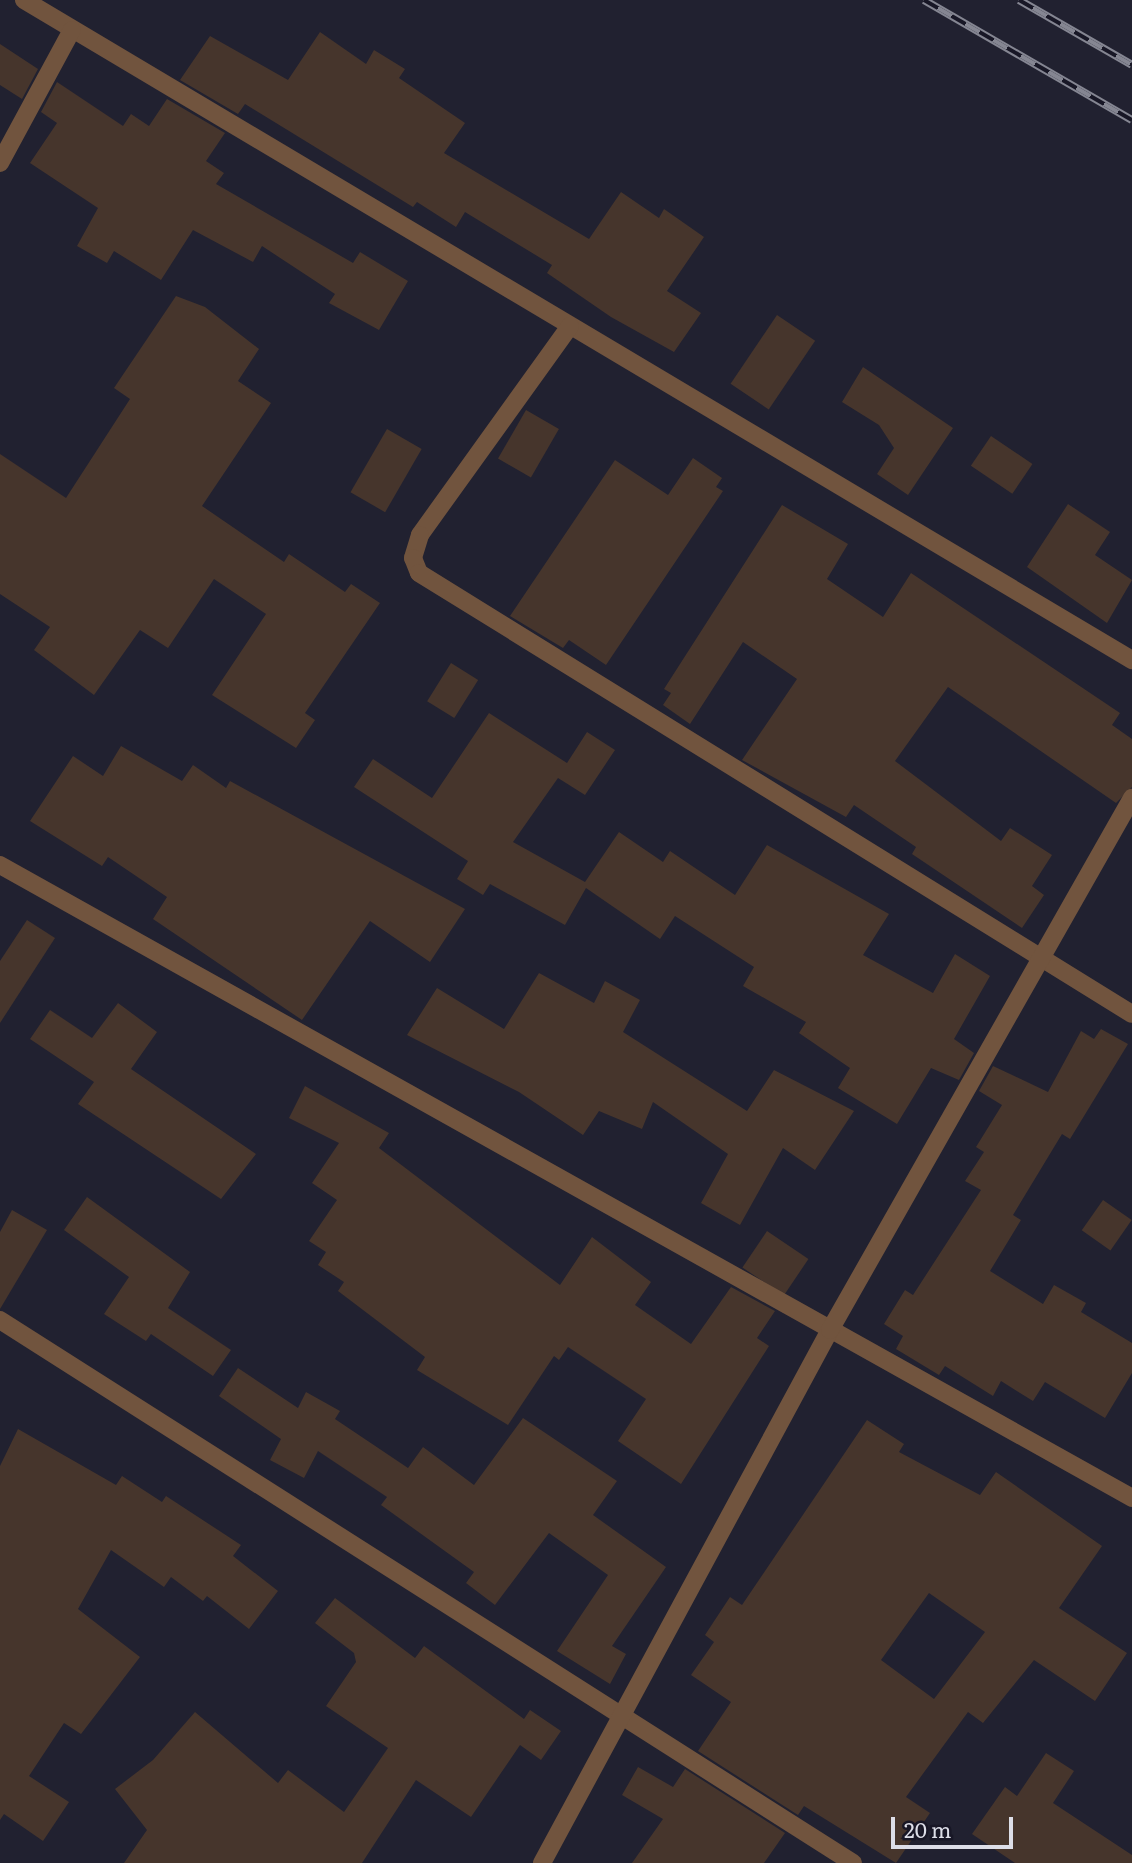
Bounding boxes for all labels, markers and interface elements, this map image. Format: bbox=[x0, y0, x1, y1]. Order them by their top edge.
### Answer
scale bar bbox=[894, 1804, 1016, 1848]
text: 20 m bbox=[904, 1813, 951, 1844]

